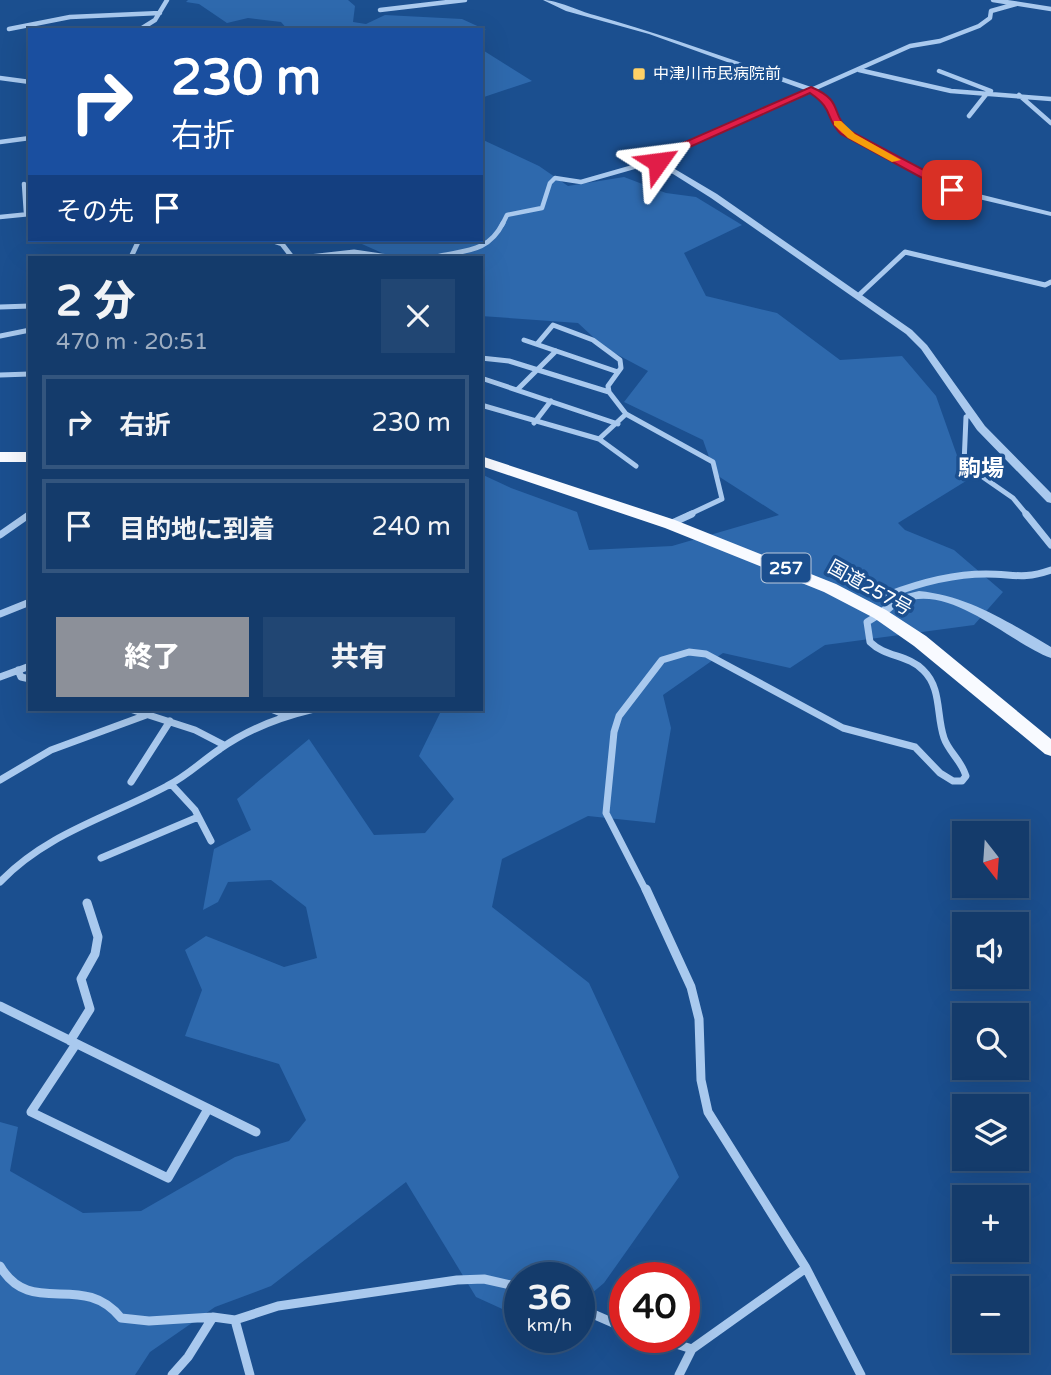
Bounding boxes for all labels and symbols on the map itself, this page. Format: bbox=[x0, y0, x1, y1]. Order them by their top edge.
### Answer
place label: 中津川市民病院前 bbox=[653, 64, 781, 84]
marker: 中津川市民病院前 bbox=[631, 66, 647, 82]
position arrow bbox=[621, 125, 695, 199]
pin bbox=[922, 160, 982, 220]
district label: 駒場 bbox=[958, 455, 1004, 483]
road number: 257 bbox=[762, 554, 810, 582]
street label: 国道257号 bbox=[824, 556, 916, 620]
north arrow bbox=[952, 821, 1029, 898]
speed limit sign: 40 bbox=[609, 1262, 700, 1353]

